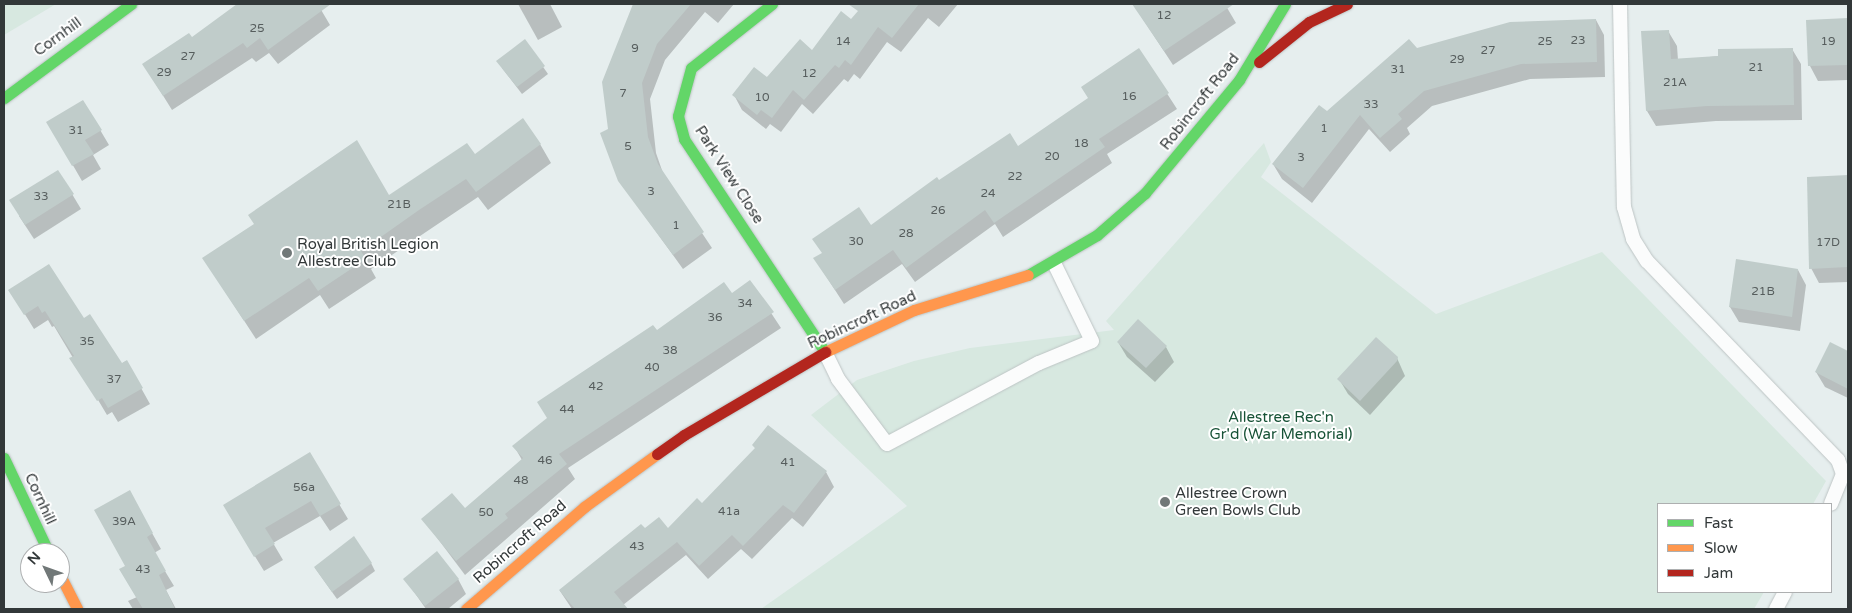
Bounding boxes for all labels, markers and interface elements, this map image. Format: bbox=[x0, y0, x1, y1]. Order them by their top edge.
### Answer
house number: 12 bbox=[1156, 9, 1172, 23]
street label: Cornhill bbox=[31, 14, 85, 60]
house number: 25 bbox=[249, 22, 265, 36]
house number: 23 bbox=[1570, 34, 1586, 48]
house number: 14 bbox=[835, 35, 851, 49]
house number: 25 bbox=[1537, 35, 1553, 49]
house number: 19 bbox=[1820, 35, 1836, 49]
house number: 9 bbox=[631, 42, 639, 56]
house number: 27 bbox=[1480, 44, 1496, 58]
house number: 27 bbox=[180, 50, 196, 64]
street label: Robincroft Road bbox=[1157, 50, 1243, 154]
house number: 29 bbox=[1449, 53, 1465, 67]
house number: 21 bbox=[1748, 61, 1764, 75]
house number: 31 bbox=[1390, 63, 1406, 77]
house number: 29 bbox=[156, 66, 172, 80]
house number: 12 bbox=[801, 67, 817, 81]
house number: 21A bbox=[1663, 76, 1687, 90]
house number: 7 bbox=[619, 87, 627, 101]
house number: 16 bbox=[1121, 90, 1137, 104]
house number: 10 bbox=[754, 91, 770, 105]
house number: 33 bbox=[1363, 98, 1379, 112]
house number: 1 bbox=[1320, 122, 1328, 136]
street label: Park View Close bbox=[691, 123, 767, 227]
house number: 31 bbox=[68, 124, 84, 138]
house number: 18 bbox=[1073, 137, 1089, 151]
house number: 5 bbox=[624, 140, 632, 154]
house number: 20 bbox=[1044, 150, 1060, 164]
house number: 3 bbox=[1297, 151, 1305, 165]
house number: 22 bbox=[1007, 170, 1023, 184]
house number: 3 bbox=[647, 185, 655, 199]
house number: 24 bbox=[980, 187, 996, 201]
house number: 33 bbox=[33, 190, 49, 204]
house number: 21B bbox=[387, 198, 411, 212]
house number: 26 bbox=[930, 204, 946, 218]
house number: 1 bbox=[672, 219, 680, 233]
house number: 28 bbox=[898, 227, 914, 241]
place label: Royal British Legion Allestree Club bbox=[297, 235, 439, 270]
house number: 30 bbox=[848, 235, 864, 249]
house number: 17D bbox=[1816, 236, 1840, 250]
marker: Royal British Legion Allestree Club bbox=[281, 247, 293, 259]
house number: 21B bbox=[1751, 285, 1775, 299]
street label: Robincroft Road bbox=[805, 287, 919, 353]
house number: 34 bbox=[737, 297, 753, 311]
house number: 36 bbox=[707, 311, 723, 325]
house number: 35 bbox=[79, 335, 95, 349]
house number: 38 bbox=[662, 344, 678, 358]
house number: 40 bbox=[644, 361, 660, 375]
house number: 37 bbox=[106, 373, 122, 387]
house number: 42 bbox=[588, 380, 604, 394]
house number: 44 bbox=[559, 403, 575, 417]
park label: Allestree Rec'n Gr'd (War Memorial) bbox=[1209, 408, 1353, 443]
house number: 46 bbox=[537, 454, 553, 468]
house number: 41 bbox=[780, 456, 796, 470]
street label: Cornhill bbox=[20, 470, 60, 528]
house number: 48 bbox=[513, 474, 529, 488]
house number: 56a bbox=[293, 481, 315, 495]
place label: Allestree Crown Green Bowls Club bbox=[1175, 484, 1301, 519]
marker: Allestree Crown Green Bowls Club bbox=[1159, 496, 1171, 508]
street label: Robincroft Road bbox=[470, 497, 570, 587]
legend bbox=[1657, 503, 1832, 593]
house number: 41a bbox=[718, 505, 740, 519]
house number: 50 bbox=[478, 506, 494, 520]
text: Fast bbox=[1704, 514, 1733, 532]
house number: 39A bbox=[112, 515, 136, 529]
text: Slow bbox=[1704, 539, 1738, 557]
house number: 43 bbox=[629, 540, 645, 554]
north arrow bbox=[20, 543, 70, 593]
text: N bbox=[24, 548, 44, 568]
house number: 43 bbox=[135, 563, 151, 577]
text: Jam bbox=[1704, 564, 1733, 582]

